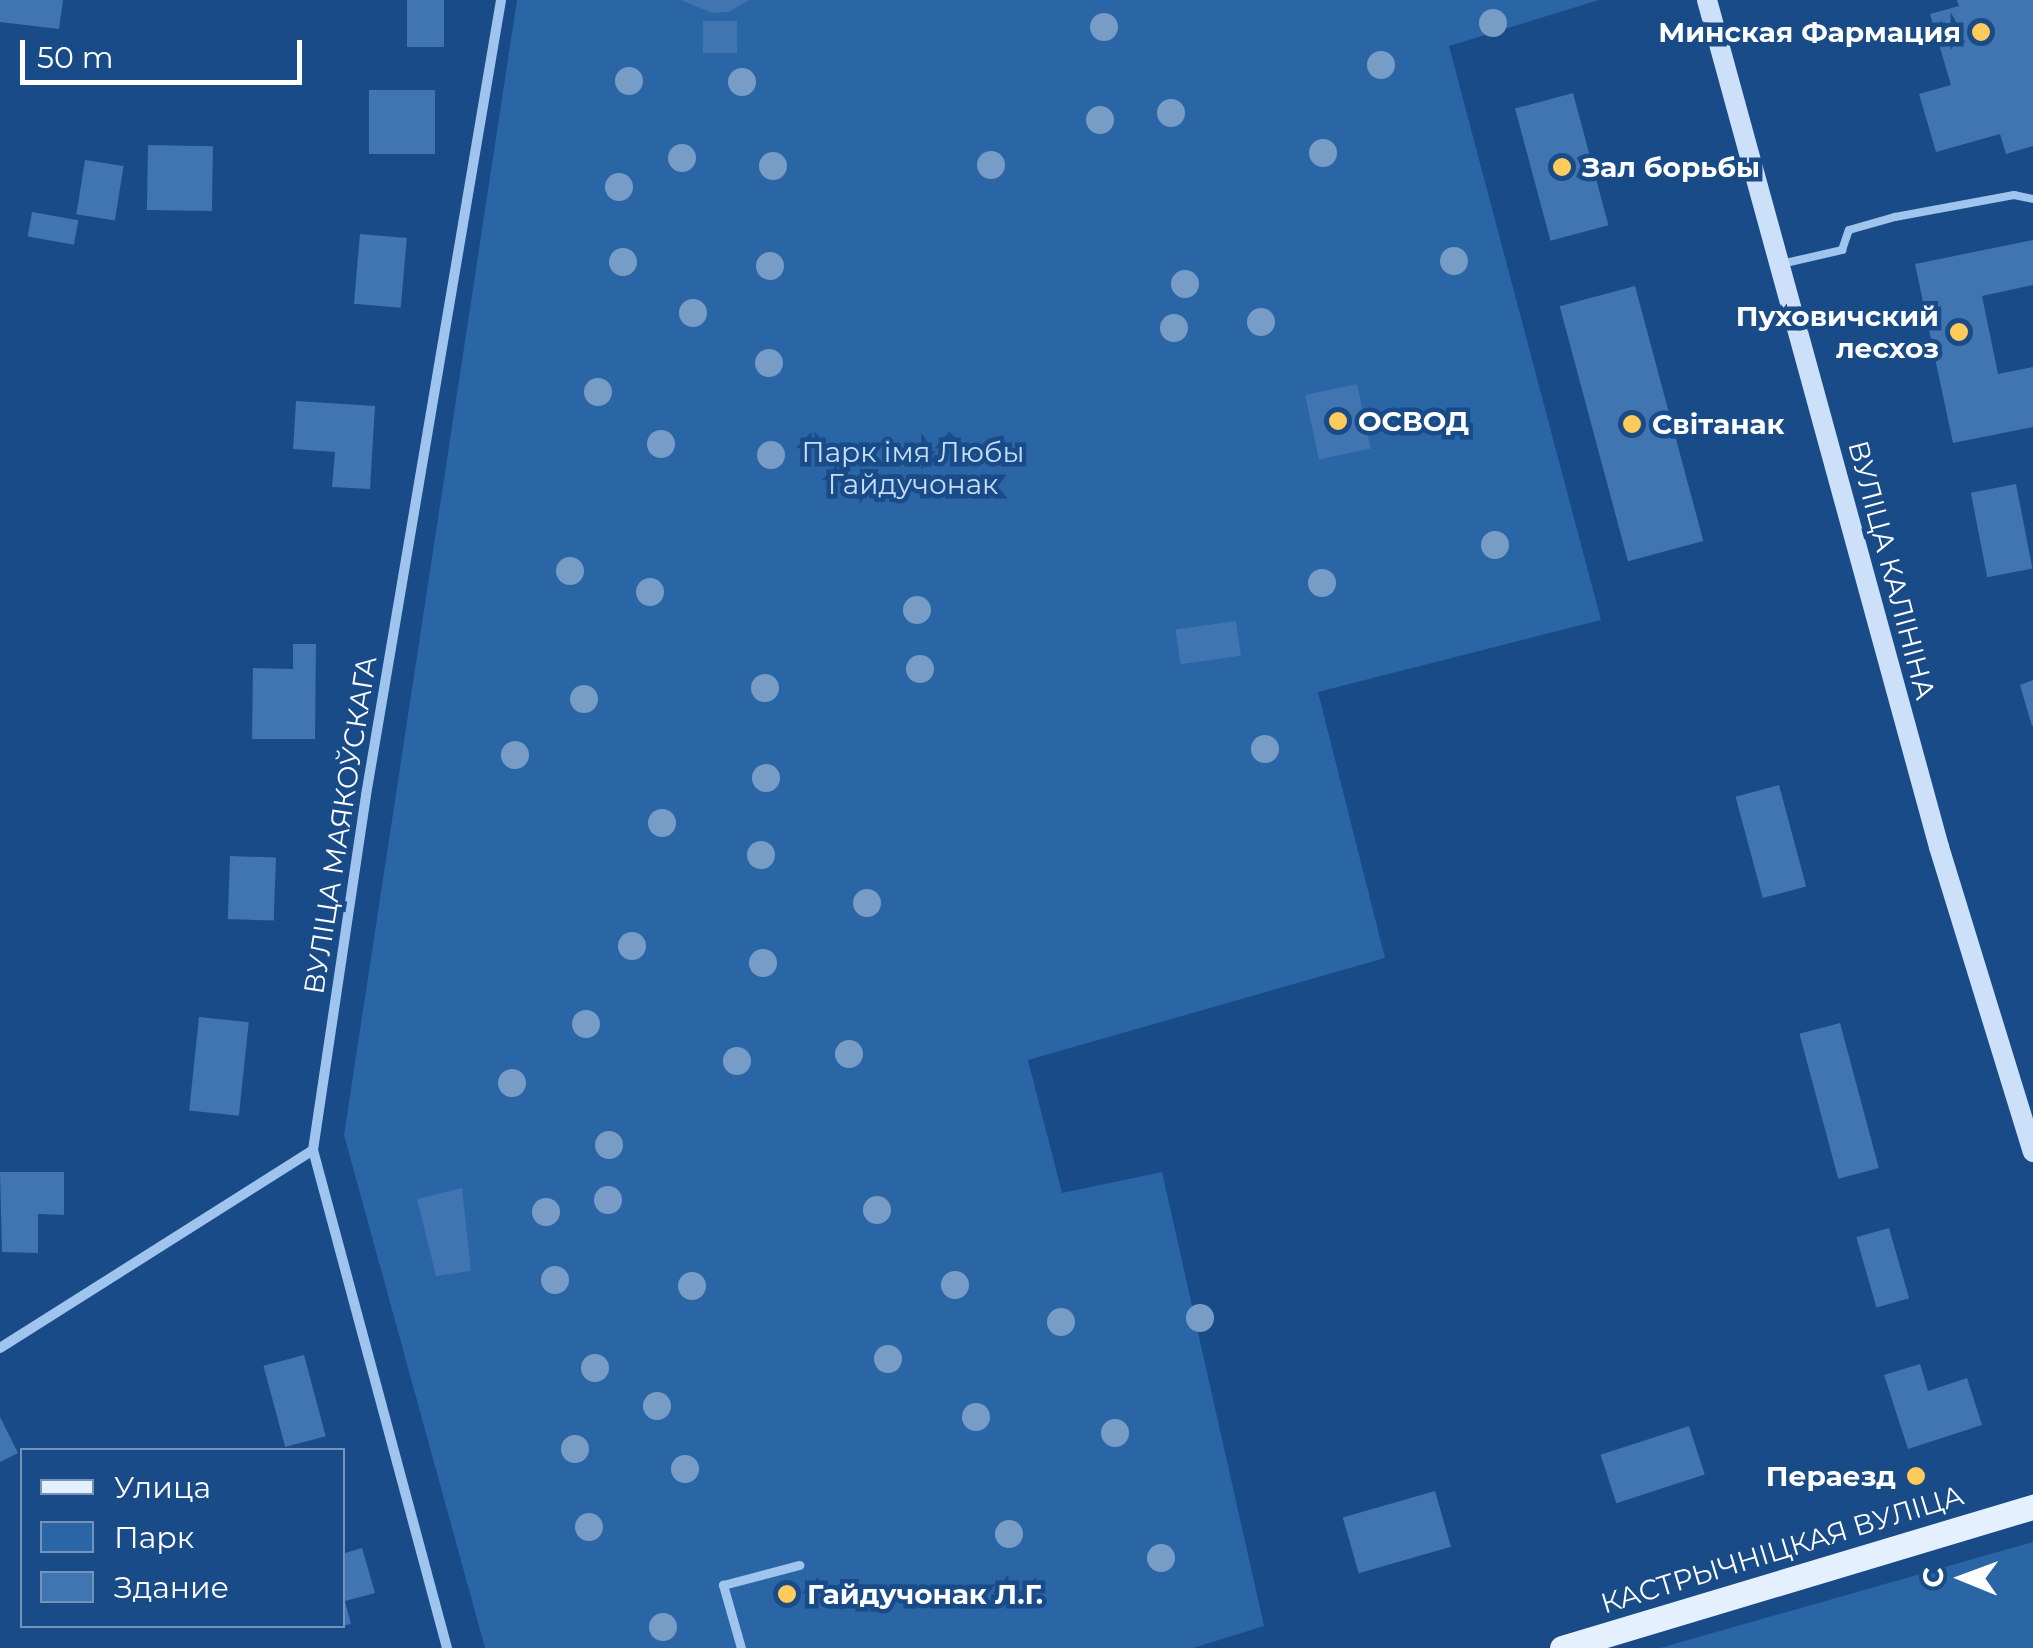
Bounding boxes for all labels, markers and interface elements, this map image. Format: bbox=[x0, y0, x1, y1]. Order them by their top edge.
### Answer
place label: Минская Фармация bbox=[1658, 15, 1961, 49]
scale bar bbox=[25, 20, 308, 82]
marker: Минская Фармация bbox=[1970, 21, 1992, 43]
text: 50 m bbox=[37, 39, 114, 76]
place label: Зал борьбы bbox=[1582, 150, 1760, 184]
marker: Зал борьбы bbox=[1551, 156, 1573, 178]
place label: Пуховичский лесхоз bbox=[1736, 299, 1939, 365]
marker: Пуховичский лесхоз bbox=[1948, 321, 1970, 343]
place label: ОСВОД bbox=[1358, 404, 1469, 438]
place label: Світанак bbox=[1652, 407, 1784, 441]
marker: ОСВОД bbox=[1327, 410, 1349, 432]
marker: Світанак bbox=[1621, 413, 1643, 435]
park label: Парк імя Любы Гайдучонак bbox=[802, 435, 1024, 501]
street label: ВУЛІЦА КАЛІНІНА bbox=[1841, 437, 1943, 703]
street label: ВУЛІЦА МАЯКОЎСКАГА bbox=[297, 654, 383, 996]
legend bbox=[20, 1448, 345, 1628]
place label: Пераезд bbox=[1766, 1459, 1896, 1493]
marker: Пераезд bbox=[1905, 1465, 1927, 1487]
text: Улица bbox=[114, 1469, 211, 1506]
street label: КАСТРЫЧНІЦКАЯ ВУЛІЦА bbox=[1597, 1478, 1967, 1620]
text: Парк bbox=[114, 1519, 194, 1556]
north arrow bbox=[1913, 1528, 2013, 1628]
text: Здание bbox=[114, 1569, 229, 1606]
place label: Гайдучонак Л.Г. bbox=[807, 1577, 1043, 1611]
marker: Гайдучонак Л.Г. bbox=[776, 1583, 798, 1605]

